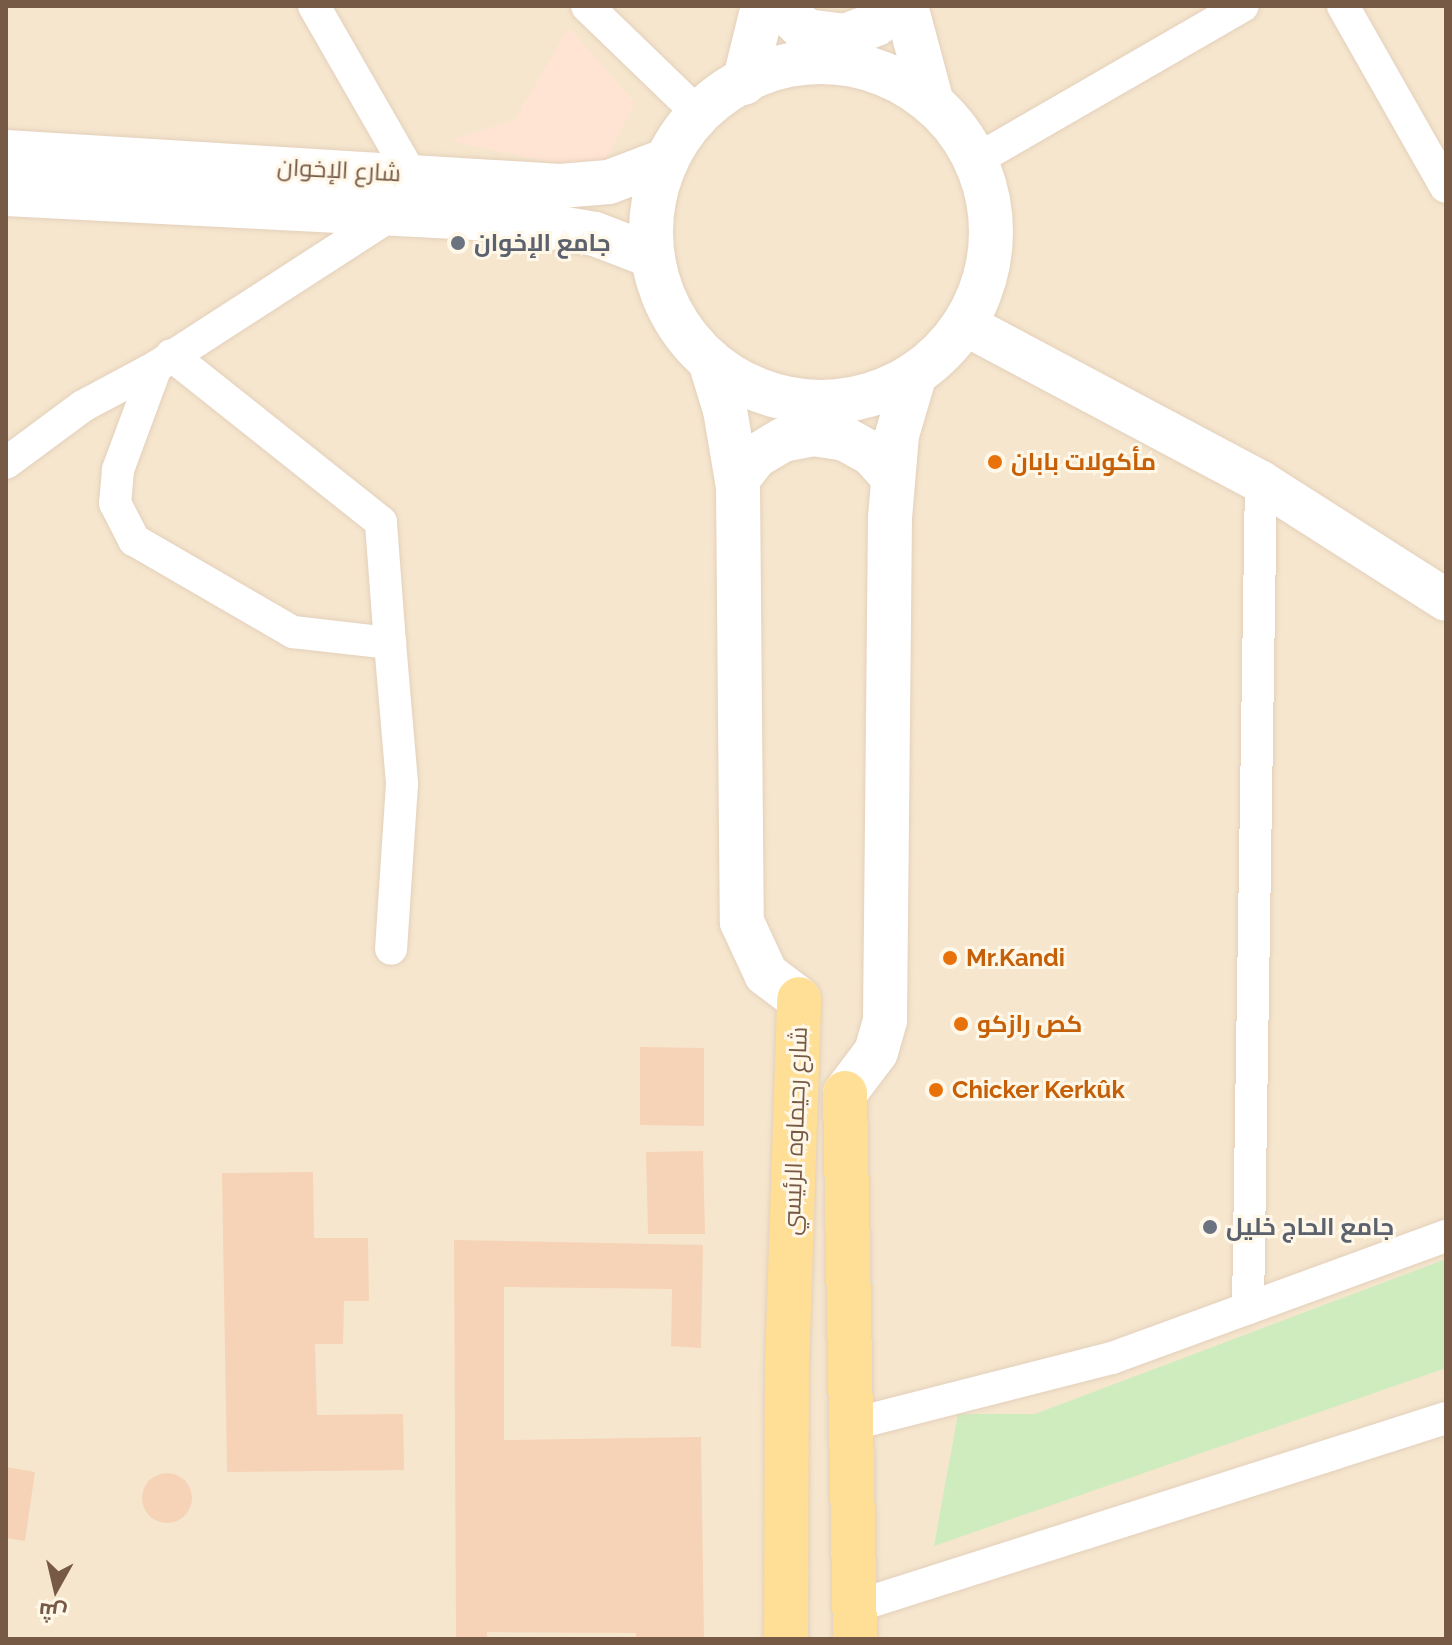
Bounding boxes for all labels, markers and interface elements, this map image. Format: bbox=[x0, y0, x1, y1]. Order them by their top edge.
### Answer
street label: شارع الإخوان bbox=[276, 152, 402, 188]
place label: جامع الإخوان bbox=[474, 229, 611, 257]
marker: جامع الإخوان bbox=[449, 234, 467, 252]
place label: مأكولات بابان bbox=[1011, 448, 1156, 476]
marker: مأكولات بابان bbox=[986, 453, 1004, 471]
place label: Mr.Kandi bbox=[966, 944, 1065, 972]
marker: Mr.Kandi bbox=[941, 949, 959, 967]
place label: كص رازكو bbox=[977, 1010, 1082, 1038]
marker: كص رازكو bbox=[952, 1015, 970, 1033]
street label: شارع رحيماوه الرئيسي bbox=[777, 1026, 813, 1236]
place label: Chicker Kerkûk bbox=[952, 1076, 1125, 1104]
marker: Chicker Kerkûk bbox=[927, 1081, 945, 1099]
place label: جامع الحاج خليل bbox=[1226, 1213, 1394, 1241]
marker: جامع الحاج خليل bbox=[1201, 1218, 1219, 1236]
north arrow bbox=[16, 1549, 96, 1629]
text: ش bbox=[37, 1598, 68, 1628]

